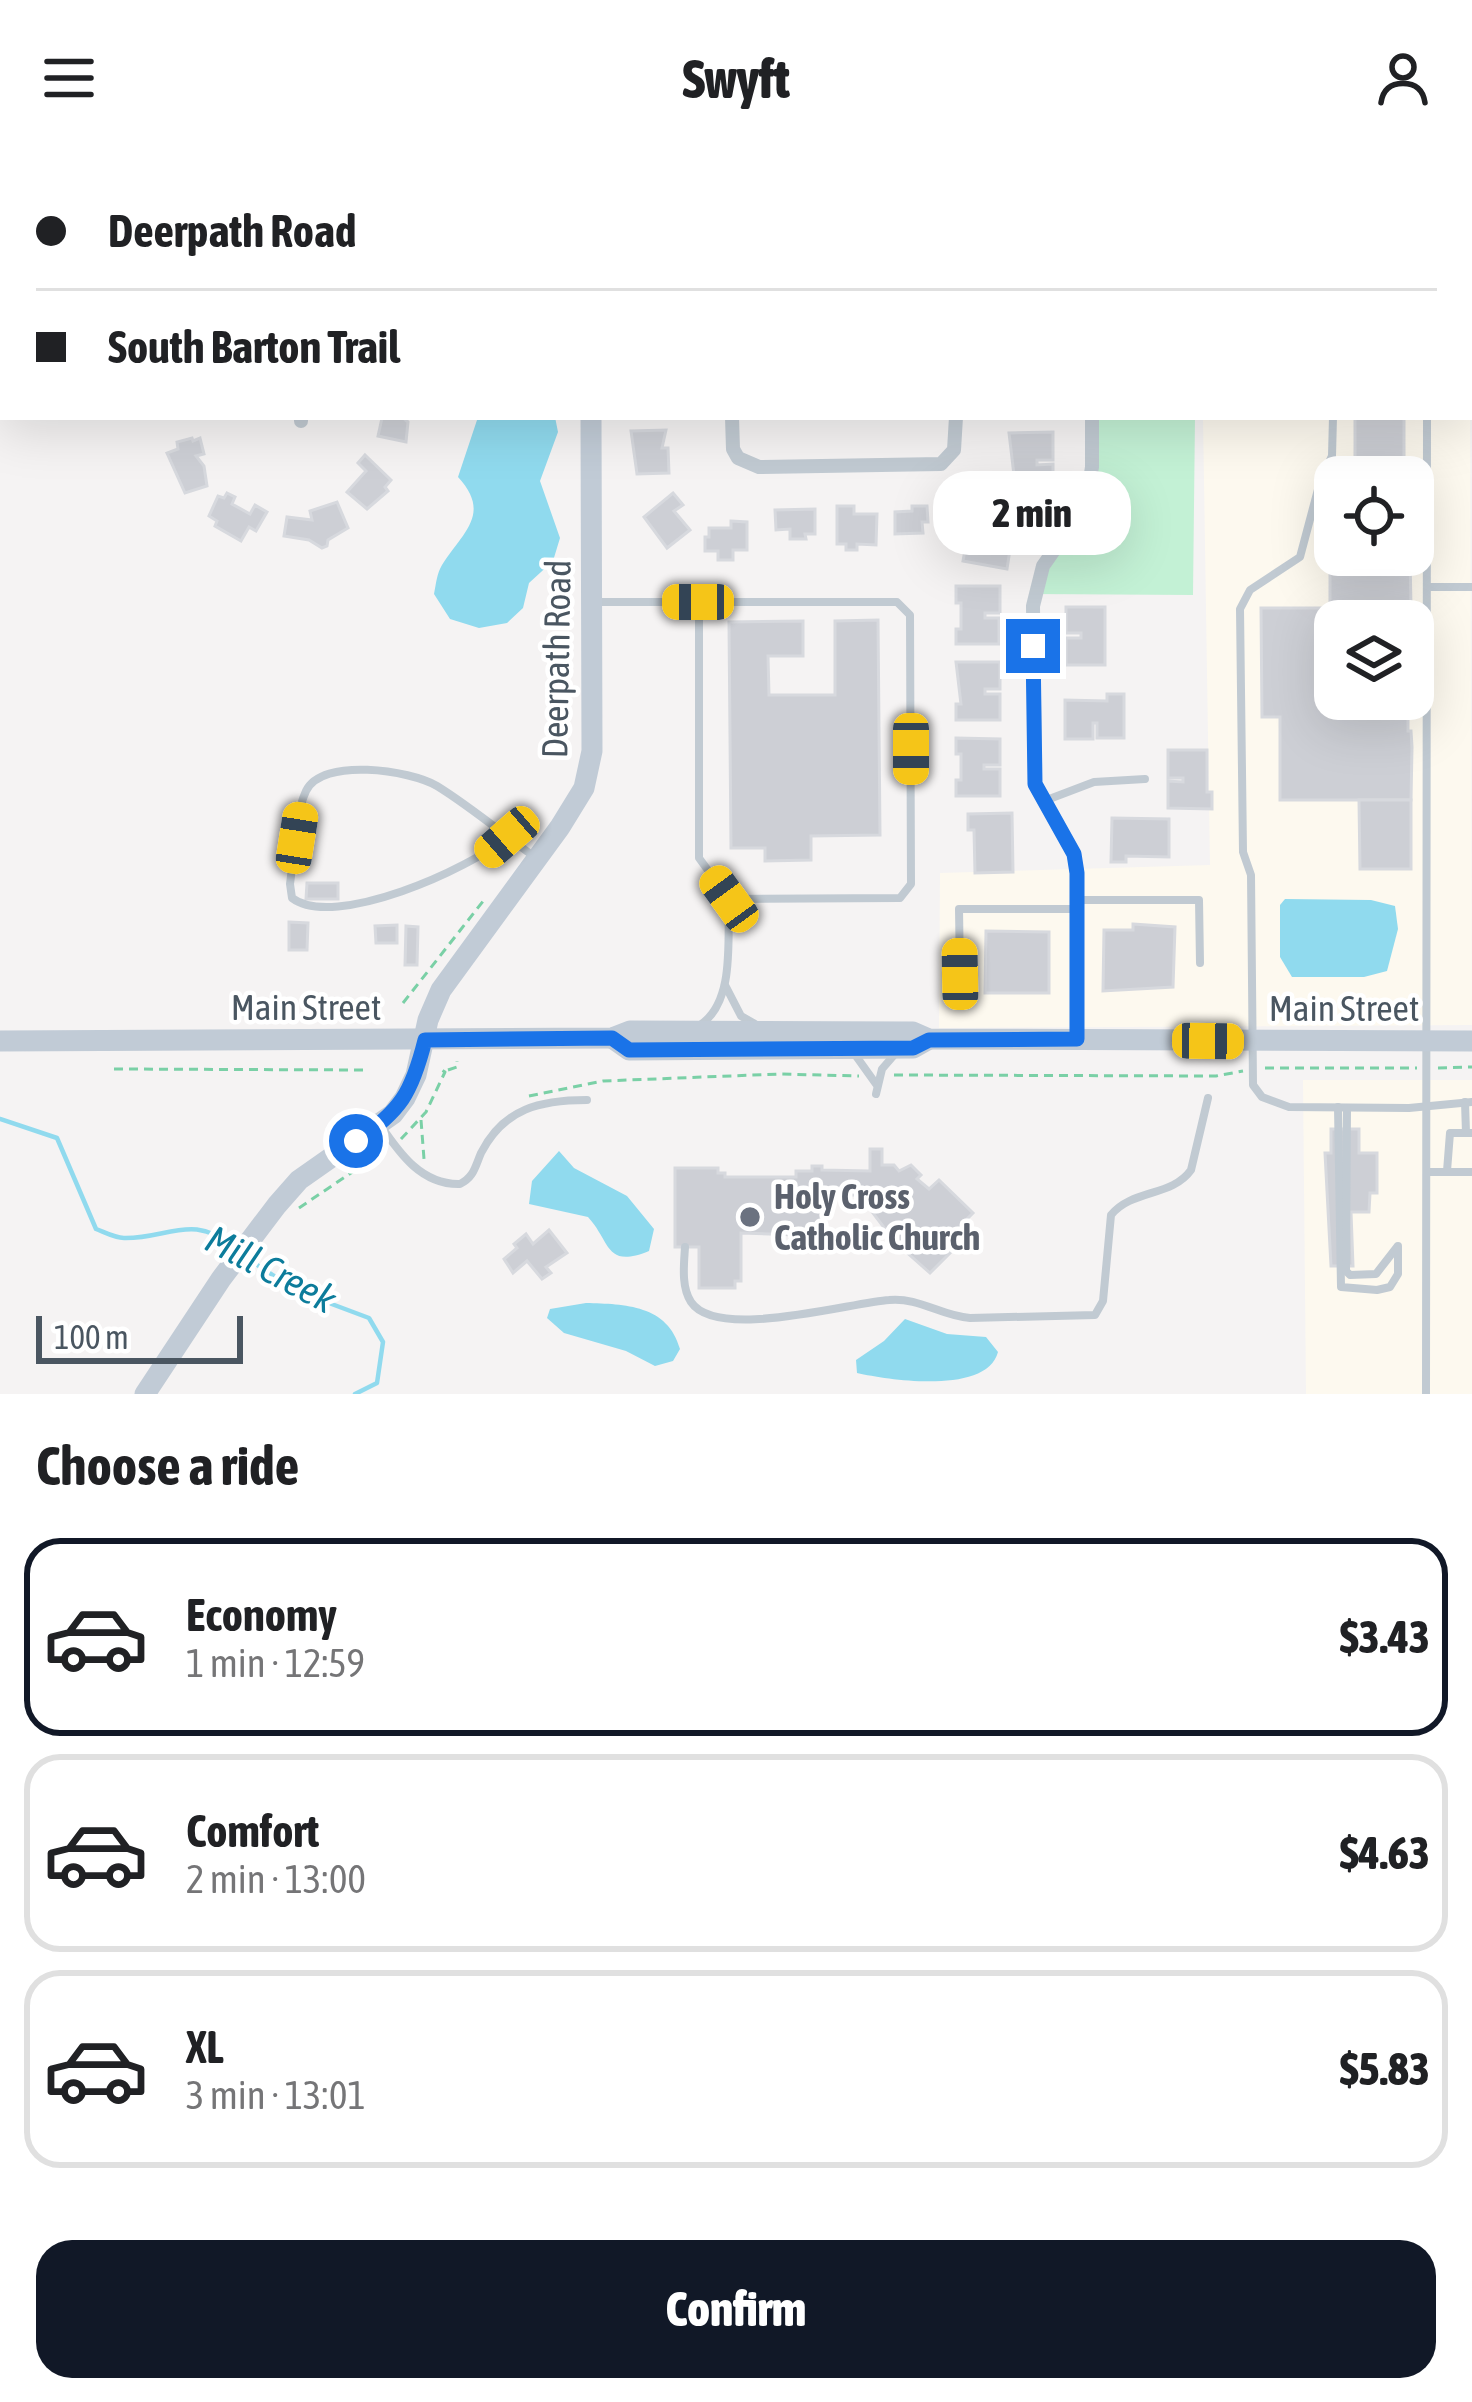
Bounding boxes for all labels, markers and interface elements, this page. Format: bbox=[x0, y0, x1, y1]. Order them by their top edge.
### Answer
icon: menu bbox=[36, 45, 102, 111]
icon: person bbox=[1370, 45, 1436, 111]
text: Swyft bbox=[682, 48, 790, 109]
text: Deerpath Road bbox=[108, 205, 356, 257]
text: South Barton Trail bbox=[108, 321, 400, 373]
map controls bbox=[1314, 456, 1434, 720]
button: locate bbox=[1314, 456, 1434, 576]
callout: 2 min bbox=[934, 472, 1132, 556]
text: 2 min bbox=[992, 491, 1072, 535]
street label: Deerpath Road bbox=[533, 559, 579, 759]
car bbox=[662, 584, 734, 620]
button: layers bbox=[1314, 600, 1434, 720]
route end bbox=[1006, 619, 1060, 673]
car bbox=[893, 713, 929, 785]
car bbox=[274, 800, 320, 876]
car bbox=[468, 800, 546, 874]
car bbox=[693, 859, 765, 939]
car bbox=[941, 938, 979, 1010]
street label: Main Street bbox=[231, 986, 381, 1028]
street label: Main Street bbox=[1269, 987, 1419, 1029]
car bbox=[1172, 1022, 1244, 1060]
route start bbox=[329, 1114, 383, 1168]
place label: Holy Cross Catholic Church bbox=[774, 1175, 980, 1258]
marker: Holy Cross Catholic Church bbox=[737, 1204, 763, 1230]
water label: Mill Creek bbox=[199, 1217, 344, 1322]
scale bar bbox=[36, 1310, 243, 1363]
text: 100 m bbox=[54, 1318, 129, 1356]
text: Choose a ride bbox=[36, 1435, 299, 1496]
icon: car bbox=[42, 1583, 150, 1691]
text: Economy bbox=[186, 1589, 337, 1641]
text: $3.43 bbox=[1340, 1611, 1430, 1663]
text: 1 min · 12:59 bbox=[186, 1641, 365, 1685]
icon: car bbox=[42, 1799, 150, 1907]
text: Comfort bbox=[186, 1805, 319, 1857]
text: $4.63 bbox=[1340, 1827, 1430, 1879]
text: 2 min · 13:00 bbox=[186, 1857, 366, 1901]
icon: car bbox=[42, 2015, 150, 2123]
text: XL bbox=[186, 2021, 224, 2073]
text: $5.83 bbox=[1340, 2043, 1430, 2095]
text: 3 min · 13:01 bbox=[186, 2073, 366, 2117]
button: Confirm bbox=[36, 2240, 1436, 2378]

